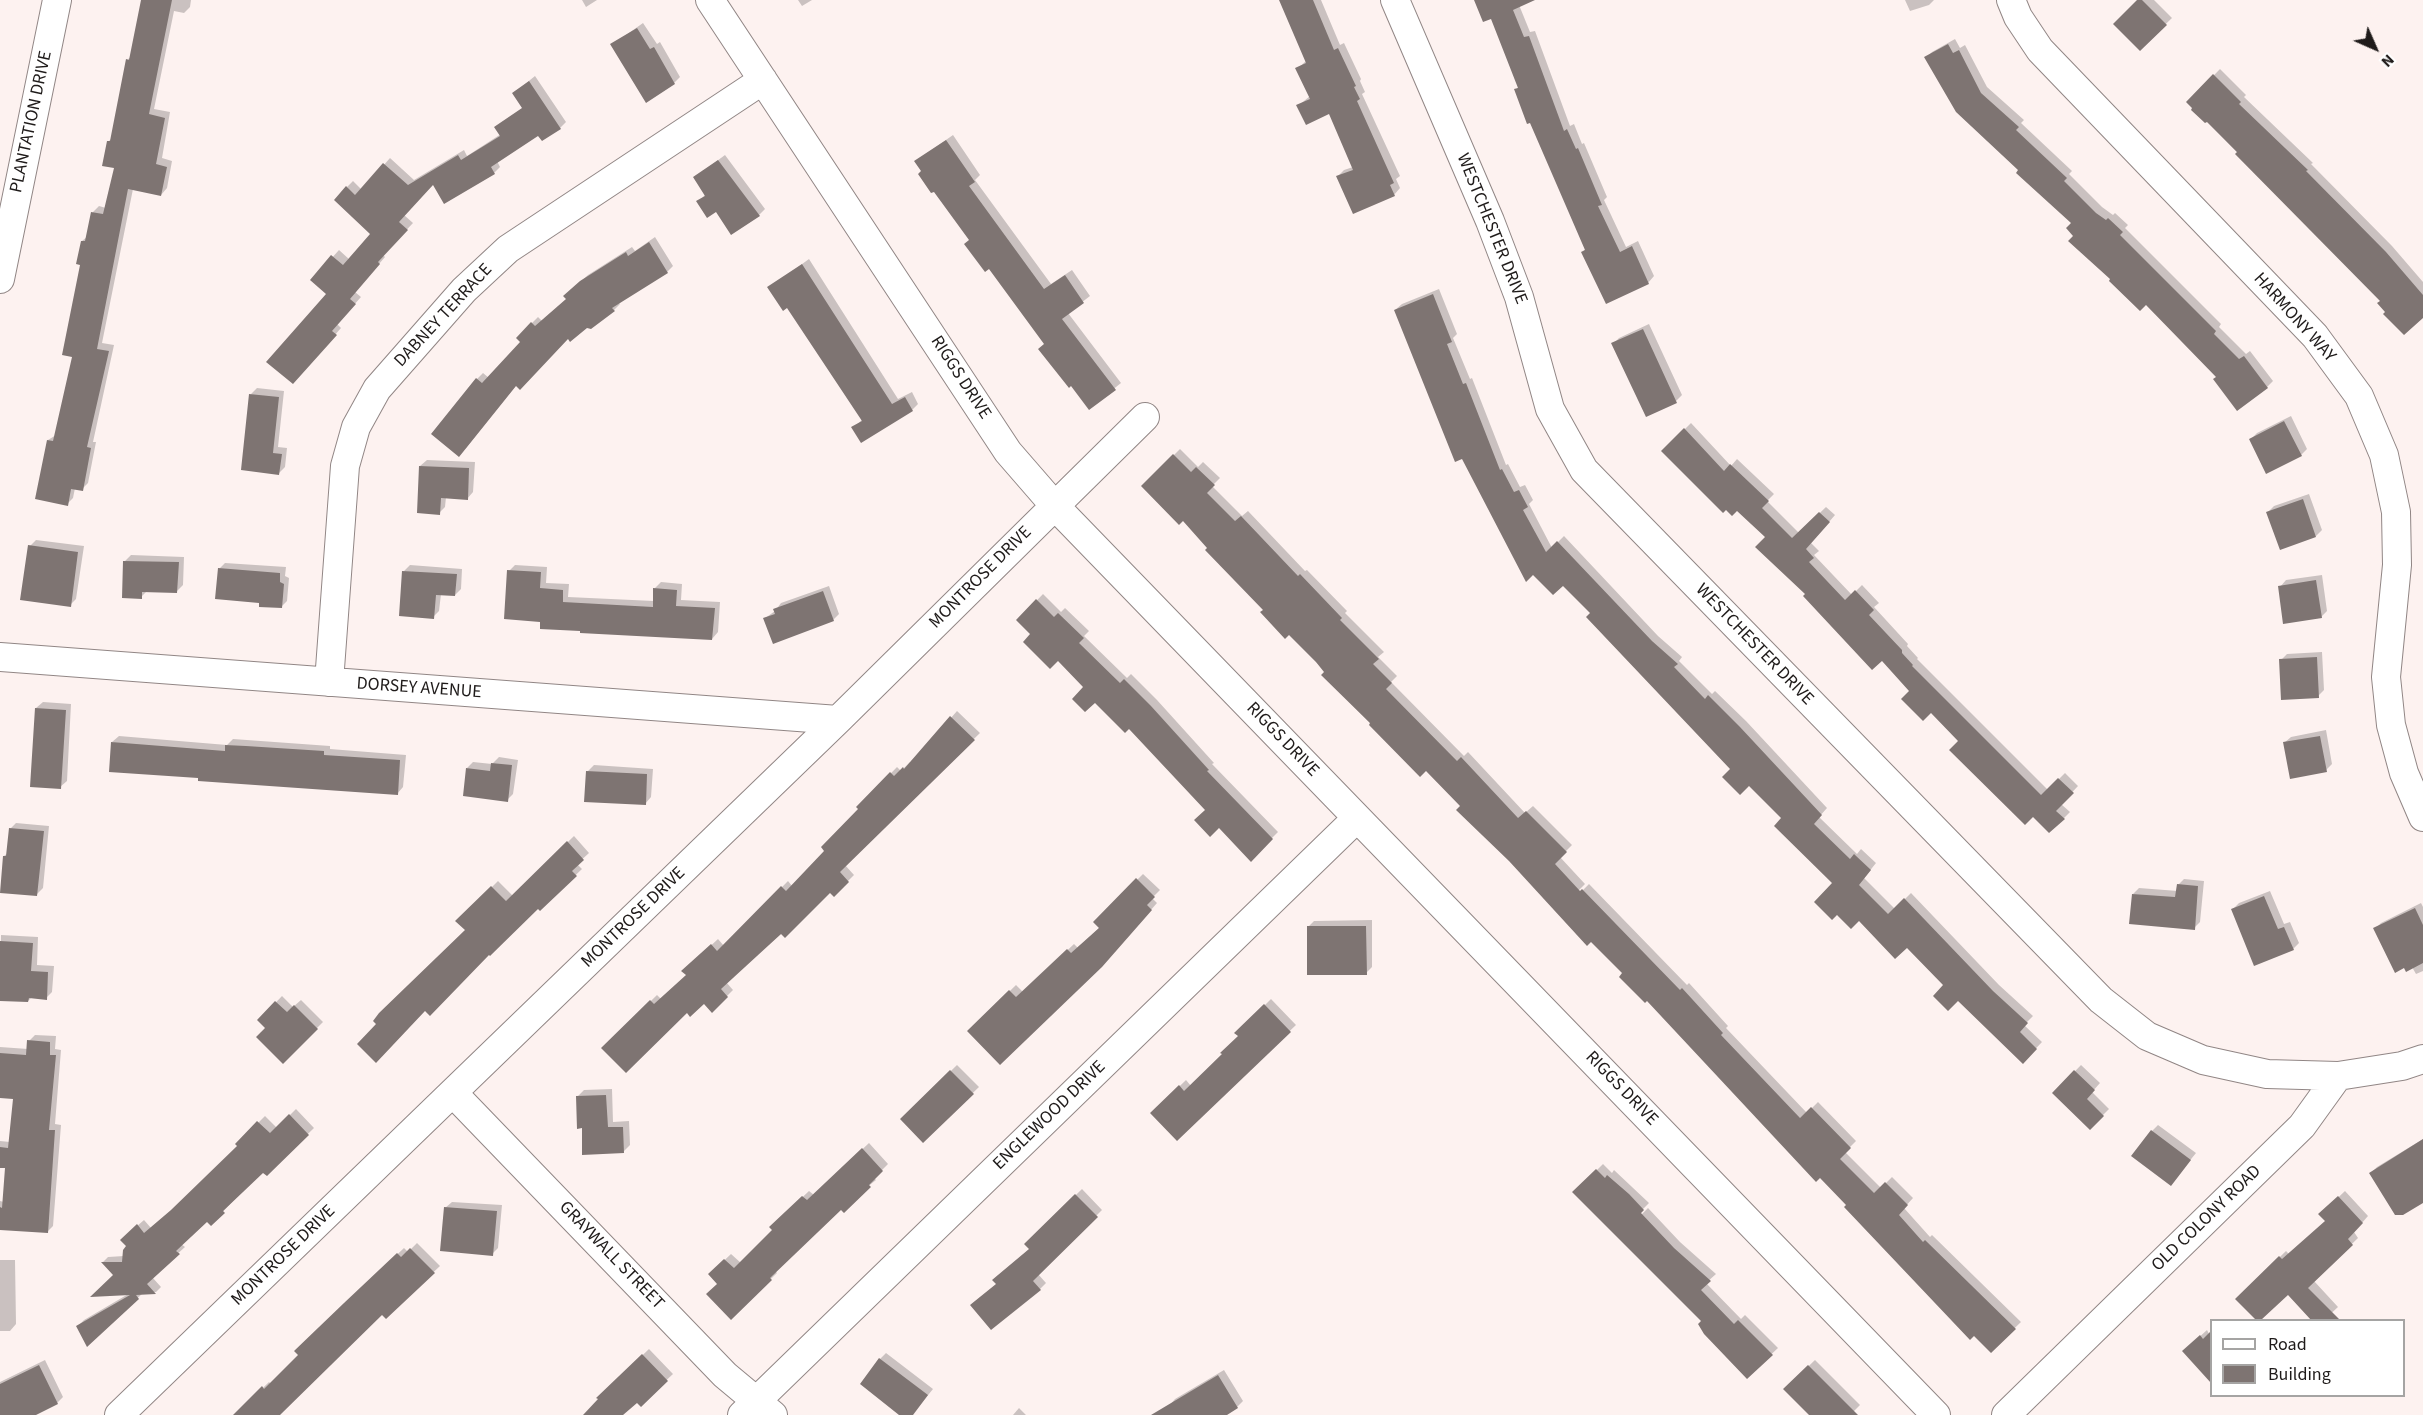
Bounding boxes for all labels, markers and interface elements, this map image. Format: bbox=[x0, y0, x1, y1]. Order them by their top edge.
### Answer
north arrow bbox=[2345, 18, 2405, 78]
street label: PLANTATION DRIVE bbox=[6, 49, 58, 195]
text: N bbox=[2376, 49, 2399, 72]
street label: WESTCHESTER DRIVE bbox=[1451, 150, 1531, 308]
street label: DABNEY TERRACE bbox=[391, 260, 497, 372]
street label: HARMONY WAY bbox=[2248, 269, 2340, 367]
street label: RIGGS DRIVE bbox=[925, 332, 995, 424]
street label: MONTROSE DRIVE bbox=[925, 522, 1037, 634]
street label: WESTCHESTER DRIVE bbox=[1690, 580, 1818, 710]
street label: DORSEY AVENUE bbox=[356, 674, 482, 704]
street label: RIGGS DRIVE bbox=[1241, 698, 1323, 782]
street label: MONTROSE DRIVE bbox=[578, 863, 690, 973]
street label: RIGGS DRIVE bbox=[1580, 1047, 1662, 1131]
street label: ENGLEWOOD DRIVE bbox=[989, 1057, 1111, 1175]
street label: OLD COLONY ROAD bbox=[2148, 1161, 2266, 1277]
street label: GRAYWALL STREET bbox=[554, 1197, 668, 1315]
street label: MONTROSE DRIVE bbox=[228, 1201, 340, 1311]
legend bbox=[2210, 1319, 2405, 1397]
text: Road bbox=[2268, 1332, 2307, 1357]
text: Building bbox=[2268, 1362, 2331, 1387]

